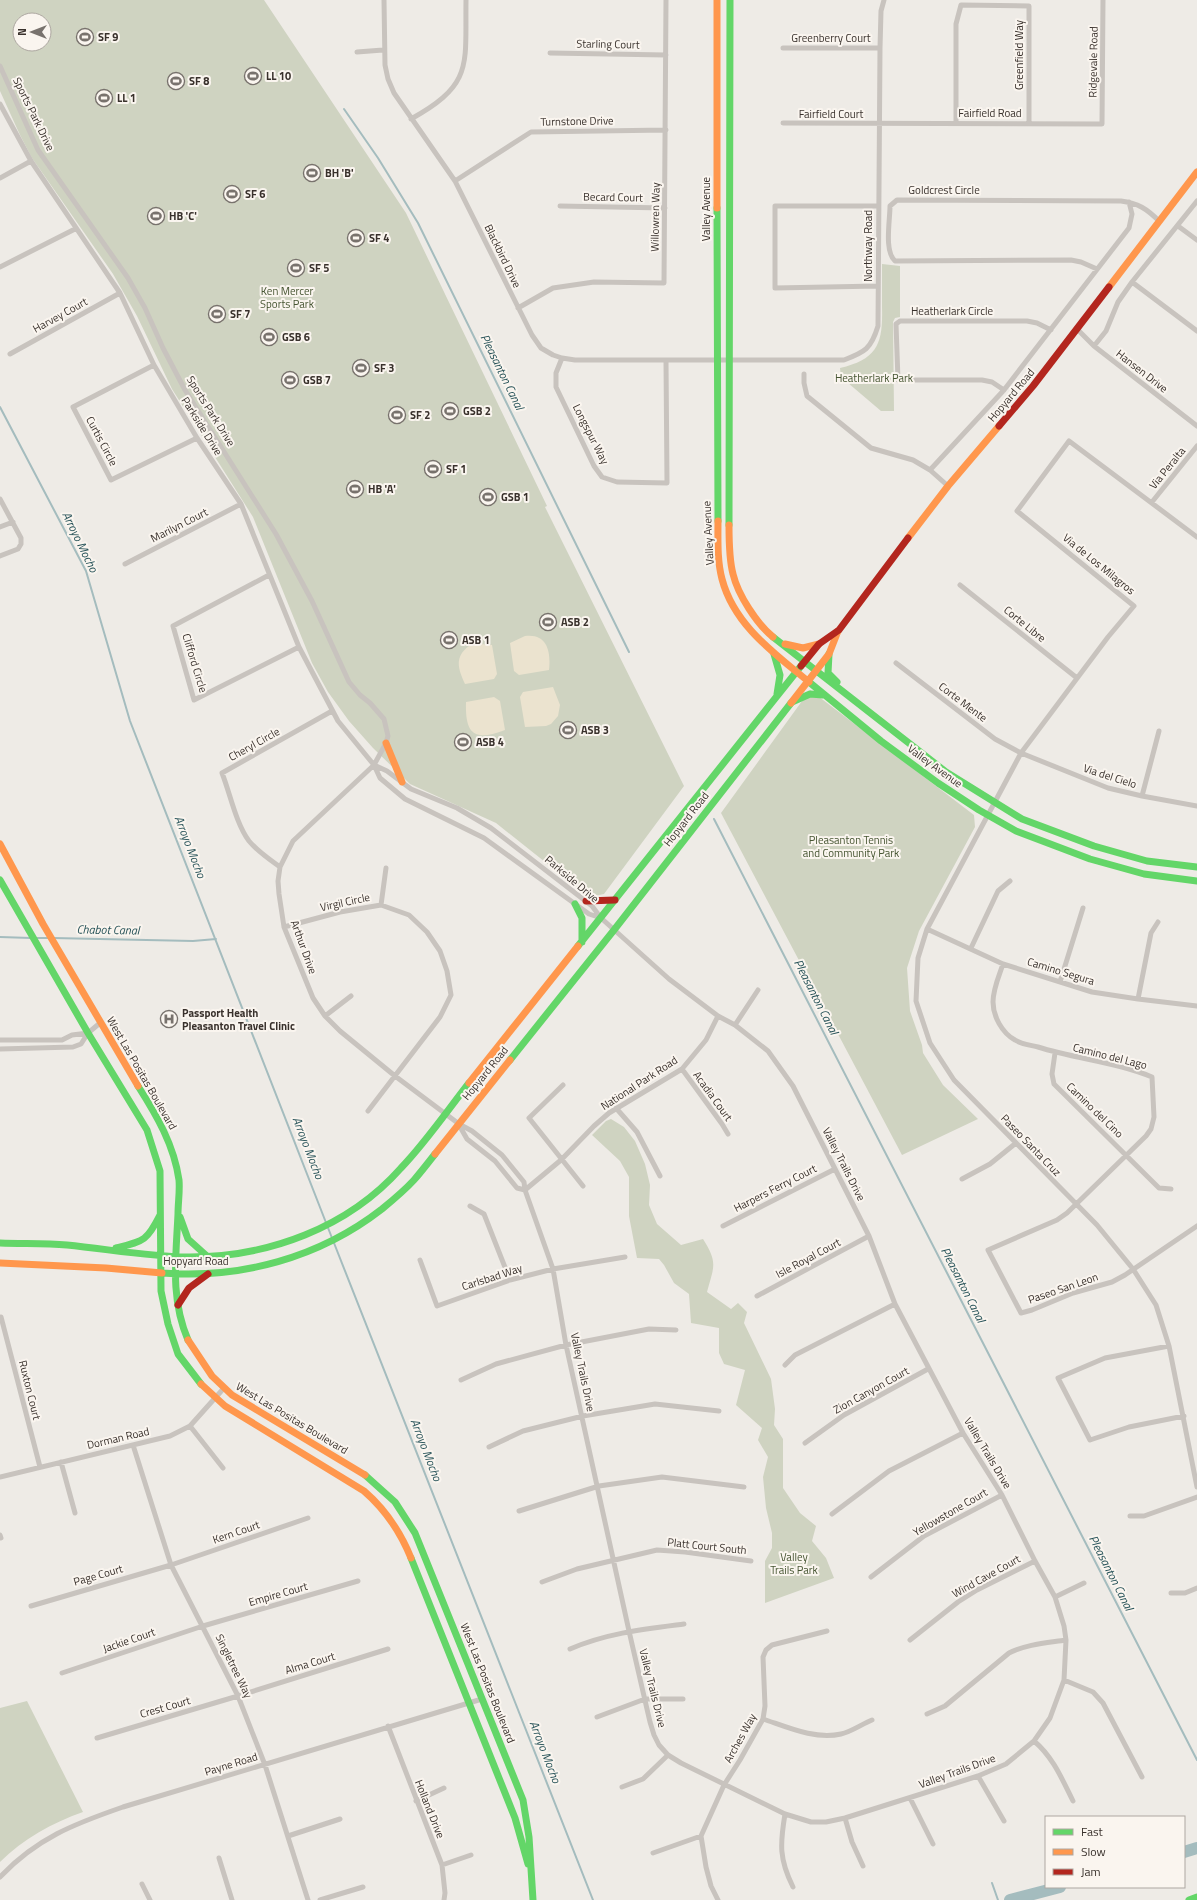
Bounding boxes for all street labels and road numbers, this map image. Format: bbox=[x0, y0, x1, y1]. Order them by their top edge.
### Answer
street label: Greenfield Way bbox=[1011, 19, 1027, 90]
street label: Ridgevale Road bbox=[1084, 26, 1102, 98]
street label: Greenberry Court bbox=[791, 30, 871, 46]
street label: Starling Court bbox=[576, 35, 640, 53]
street label: Sports Park Drive bbox=[9, 74, 59, 154]
street label: Fairfield Road bbox=[958, 105, 1022, 121]
street label: Fairfield Court bbox=[799, 106, 863, 122]
street label: Turnstone Drive bbox=[540, 112, 614, 130]
street label: Valley Avenue bbox=[698, 176, 714, 241]
street label: Willowren Way bbox=[646, 182, 664, 252]
street label: Goldcrest Circle bbox=[908, 182, 980, 198]
street label: Becard Court bbox=[583, 188, 643, 206]
street label: Northway Road bbox=[860, 210, 876, 282]
street label: Blackbird Drive bbox=[481, 221, 526, 291]
street label: Harvey Court bbox=[30, 293, 90, 337]
street label: Heatherlark Circle bbox=[911, 303, 993, 319]
street label: Hansen Drive bbox=[1113, 346, 1172, 397]
street label: Hopyard Road bbox=[984, 365, 1038, 425]
street label: Sports Park Drive bbox=[183, 373, 239, 450]
street label: Parkside Drive bbox=[178, 394, 227, 459]
street label: Longspur Way bbox=[569, 401, 613, 468]
street label: Curtis Circle bbox=[82, 413, 122, 469]
street label: Via Peralta bbox=[1145, 443, 1189, 492]
street label: Valley Avenue bbox=[698, 500, 718, 566]
street label: Marilyn Court bbox=[148, 504, 211, 546]
street label: Via de Los Milagros bbox=[1059, 530, 1139, 598]
street label: Corte Libre bbox=[1001, 602, 1050, 646]
street label: Clifford Circle bbox=[178, 632, 212, 695]
street label: Corte Mente bbox=[935, 678, 991, 726]
street label: Cheryl Circle bbox=[225, 723, 283, 765]
street label: Valley Avenue bbox=[904, 741, 966, 792]
street label: Via del Cielo bbox=[1081, 760, 1139, 792]
street label: Hopyard Road bbox=[660, 788, 713, 850]
street label: Parkside Drive bbox=[541, 852, 603, 907]
street label: Virgil Circle bbox=[319, 889, 372, 915]
street label: Arthur Drive bbox=[287, 918, 321, 977]
street label: Camino Segura bbox=[1025, 953, 1097, 989]
street label: West Las Positas Boulevard bbox=[103, 1014, 181, 1133]
street label: Camino del Lago bbox=[1071, 1039, 1149, 1073]
street label: Hopyard Road bbox=[458, 1042, 512, 1103]
street label: National Park Road bbox=[597, 1052, 681, 1114]
street label: Acadia Court bbox=[689, 1068, 737, 1124]
street label: Camino del Cino bbox=[1063, 1079, 1127, 1141]
street label: Paseo Santa Cruz bbox=[997, 1110, 1065, 1180]
street label: Valley Trails Drive bbox=[819, 1124, 870, 1204]
street label: Harpers Ferry Court bbox=[731, 1160, 819, 1216]
street label: Isle Royal Court bbox=[773, 1234, 843, 1282]
street label: Hopyard Road bbox=[163, 1253, 229, 1269]
street label: Carlsbad Way bbox=[460, 1259, 525, 1294]
street label: Paseo San Leon bbox=[1026, 1268, 1100, 1307]
street label: Valley Trails Drive bbox=[567, 1331, 599, 1414]
street label: Ruxton Court bbox=[15, 1359, 45, 1422]
street label: Zion Canyon Court bbox=[830, 1363, 912, 1417]
street label: West Las Positas Boulevard bbox=[233, 1378, 351, 1458]
street label: Valley Trails Drive bbox=[960, 1414, 1016, 1492]
street label: Dorman Road bbox=[85, 1423, 151, 1453]
street label: Yellowstone Court bbox=[910, 1484, 990, 1540]
street label: Kern Court bbox=[210, 1516, 262, 1548]
street label: Platt Court South bbox=[667, 1534, 748, 1558]
street label: Wind Cave Court bbox=[949, 1550, 1023, 1601]
street label: Page Court bbox=[71, 1560, 125, 1590]
street label: Empire Court bbox=[247, 1578, 309, 1610]
street label: West Las Positas Boulevard bbox=[457, 1621, 519, 1746]
street label: Jackie Court bbox=[101, 1624, 157, 1656]
street label: Singletree Way bbox=[212, 1631, 257, 1701]
street label: Valley Trails Drive bbox=[635, 1647, 671, 1729]
street label: Alma Court bbox=[283, 1648, 337, 1678]
street label: Crest Court bbox=[138, 1692, 192, 1722]
street label: Arches Way bbox=[720, 1710, 761, 1766]
street label: Payne Road bbox=[202, 1748, 260, 1780]
street label: Valley Trails Drive bbox=[916, 1750, 998, 1792]
street label: Holland Drive bbox=[411, 1777, 449, 1841]

